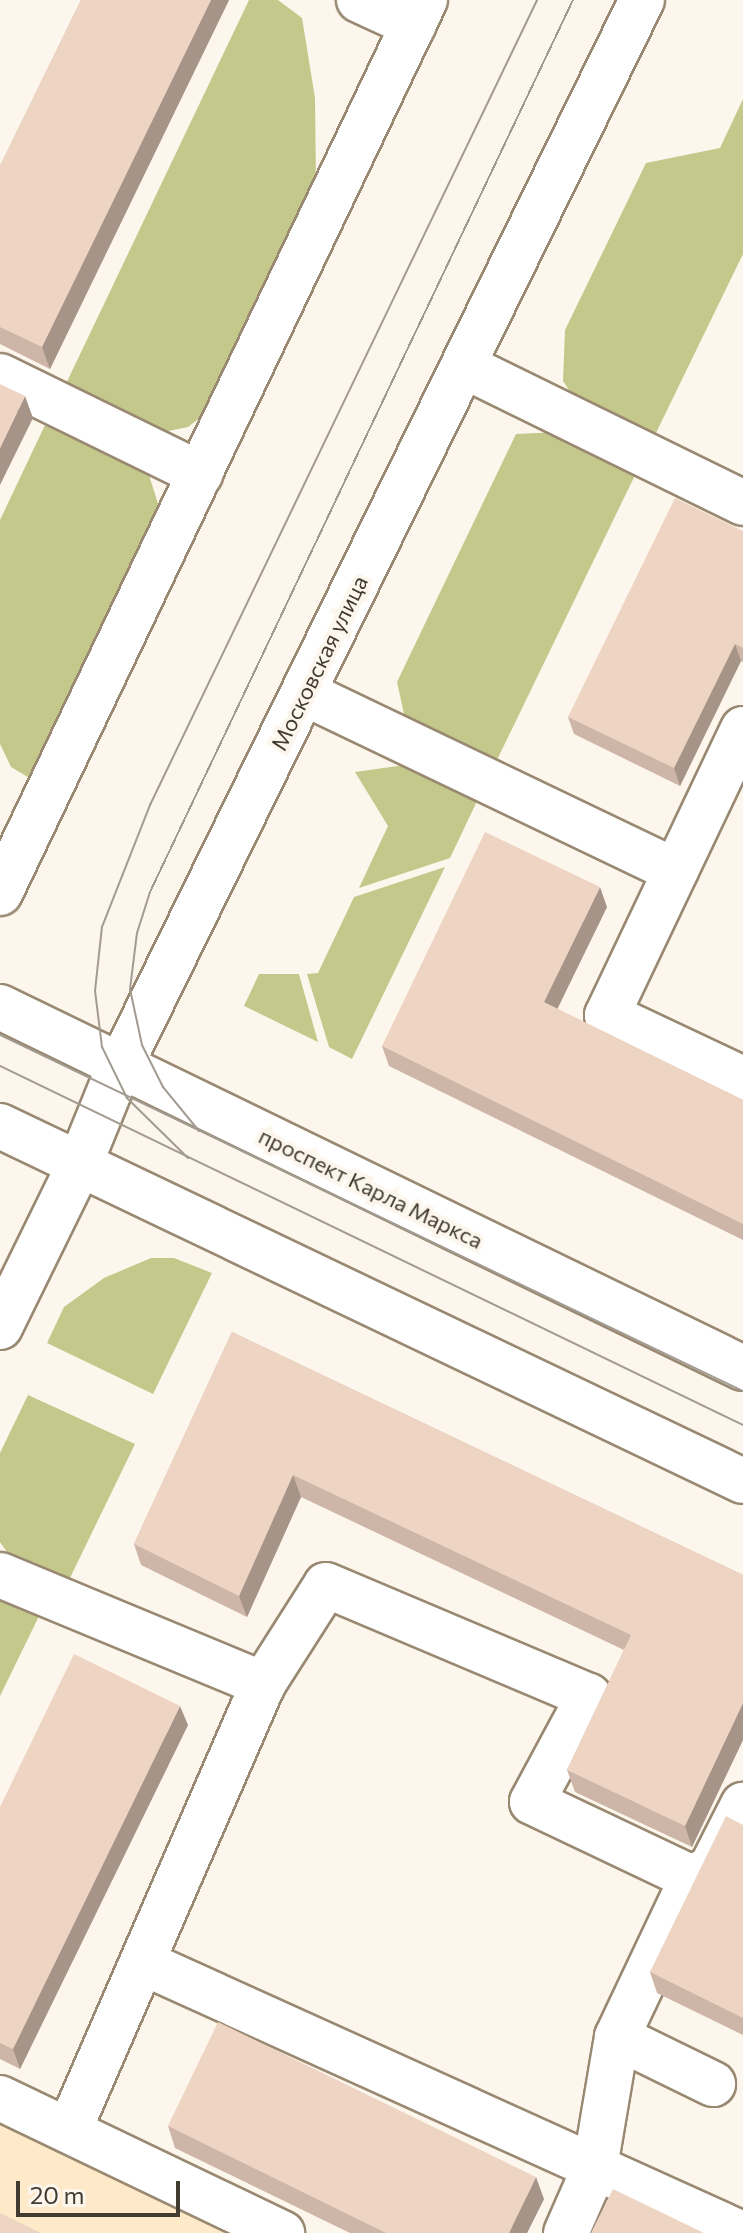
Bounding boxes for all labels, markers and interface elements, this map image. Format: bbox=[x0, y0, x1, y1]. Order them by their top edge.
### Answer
street label: Московская улица bbox=[265, 571, 373, 755]
street label: проспект Карла Маркса bbox=[255, 1122, 487, 1254]
scale bar bbox=[20, 2165, 184, 2215]
text: 20 m bbox=[30, 2180, 84, 2209]

